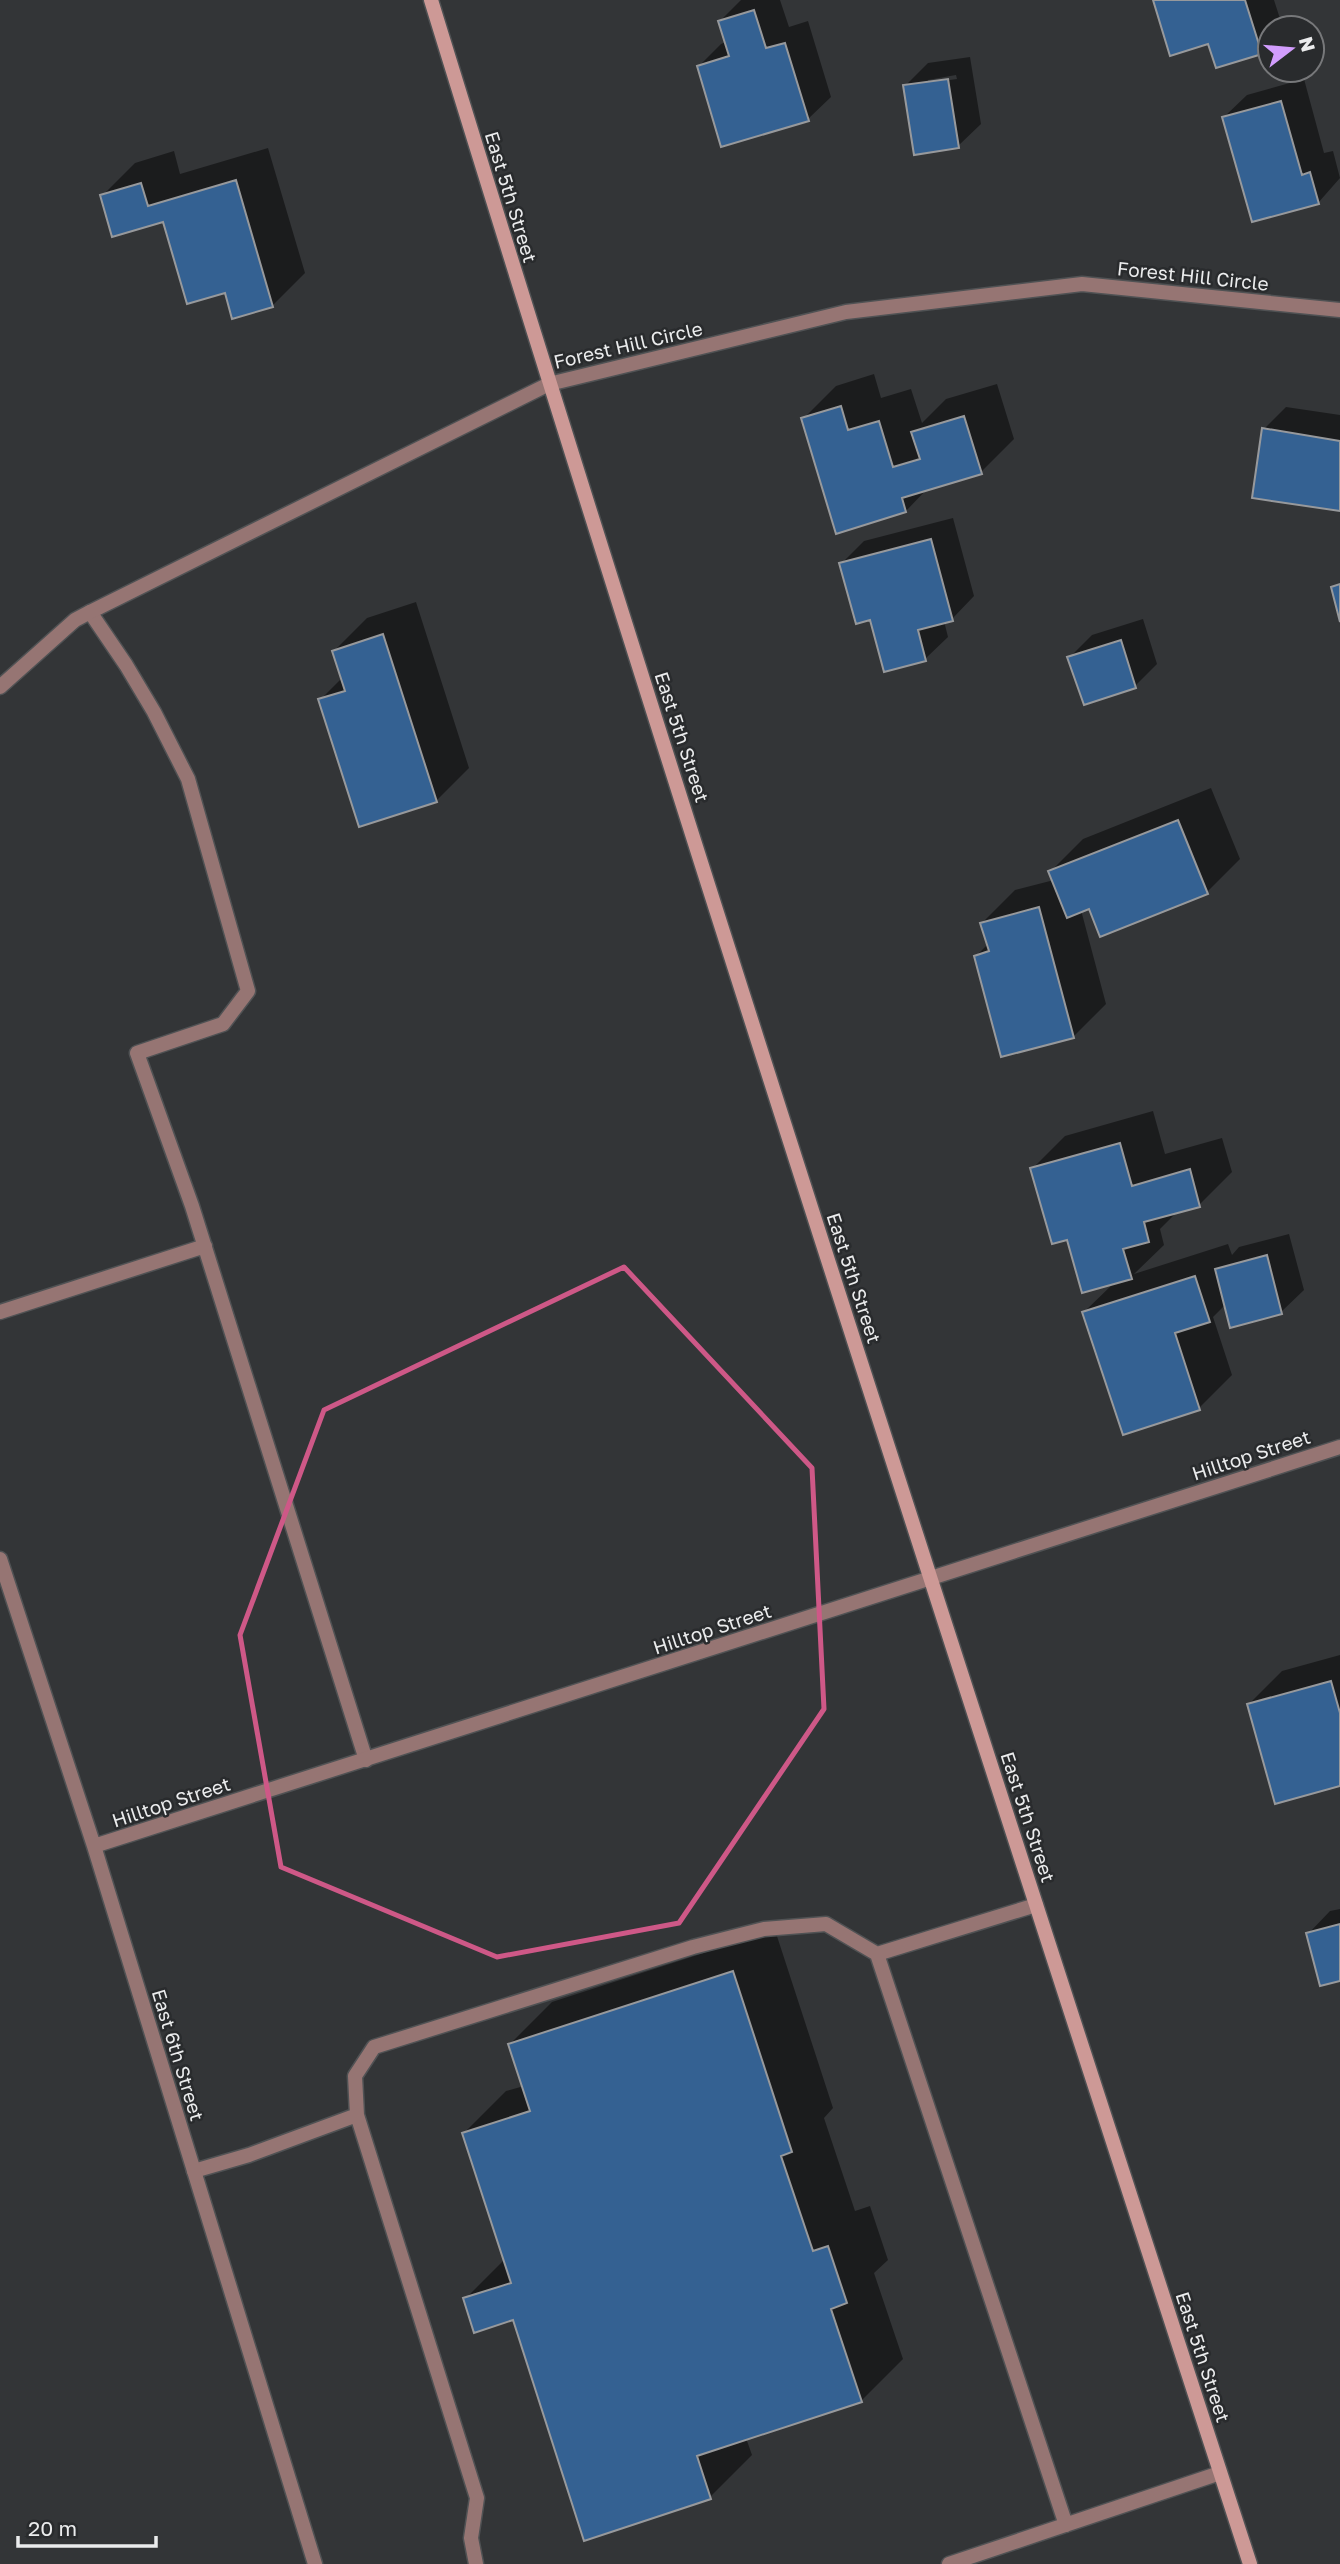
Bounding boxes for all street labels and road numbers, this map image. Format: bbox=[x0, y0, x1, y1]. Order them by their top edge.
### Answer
street label: East 5th Street bbox=[481, 129, 542, 265]
street label: Forest Hill Circle bbox=[1116, 256, 1270, 295]
street label: Forest Hill Circle bbox=[551, 316, 705, 373]
street label: East 5th Street bbox=[651, 669, 714, 805]
street label: East 5th Street bbox=[823, 1210, 886, 1346]
street label: Hilltop Street bbox=[1189, 1425, 1313, 1484]
street label: Hilltop Street bbox=[650, 1599, 774, 1658]
street label: East 5th Street bbox=[997, 1749, 1060, 1885]
street label: Hilltop Street bbox=[109, 1772, 233, 1831]
street label: East 6th Street bbox=[148, 1986, 209, 2123]
street label: East 5th Street bbox=[1172, 2289, 1235, 2425]

